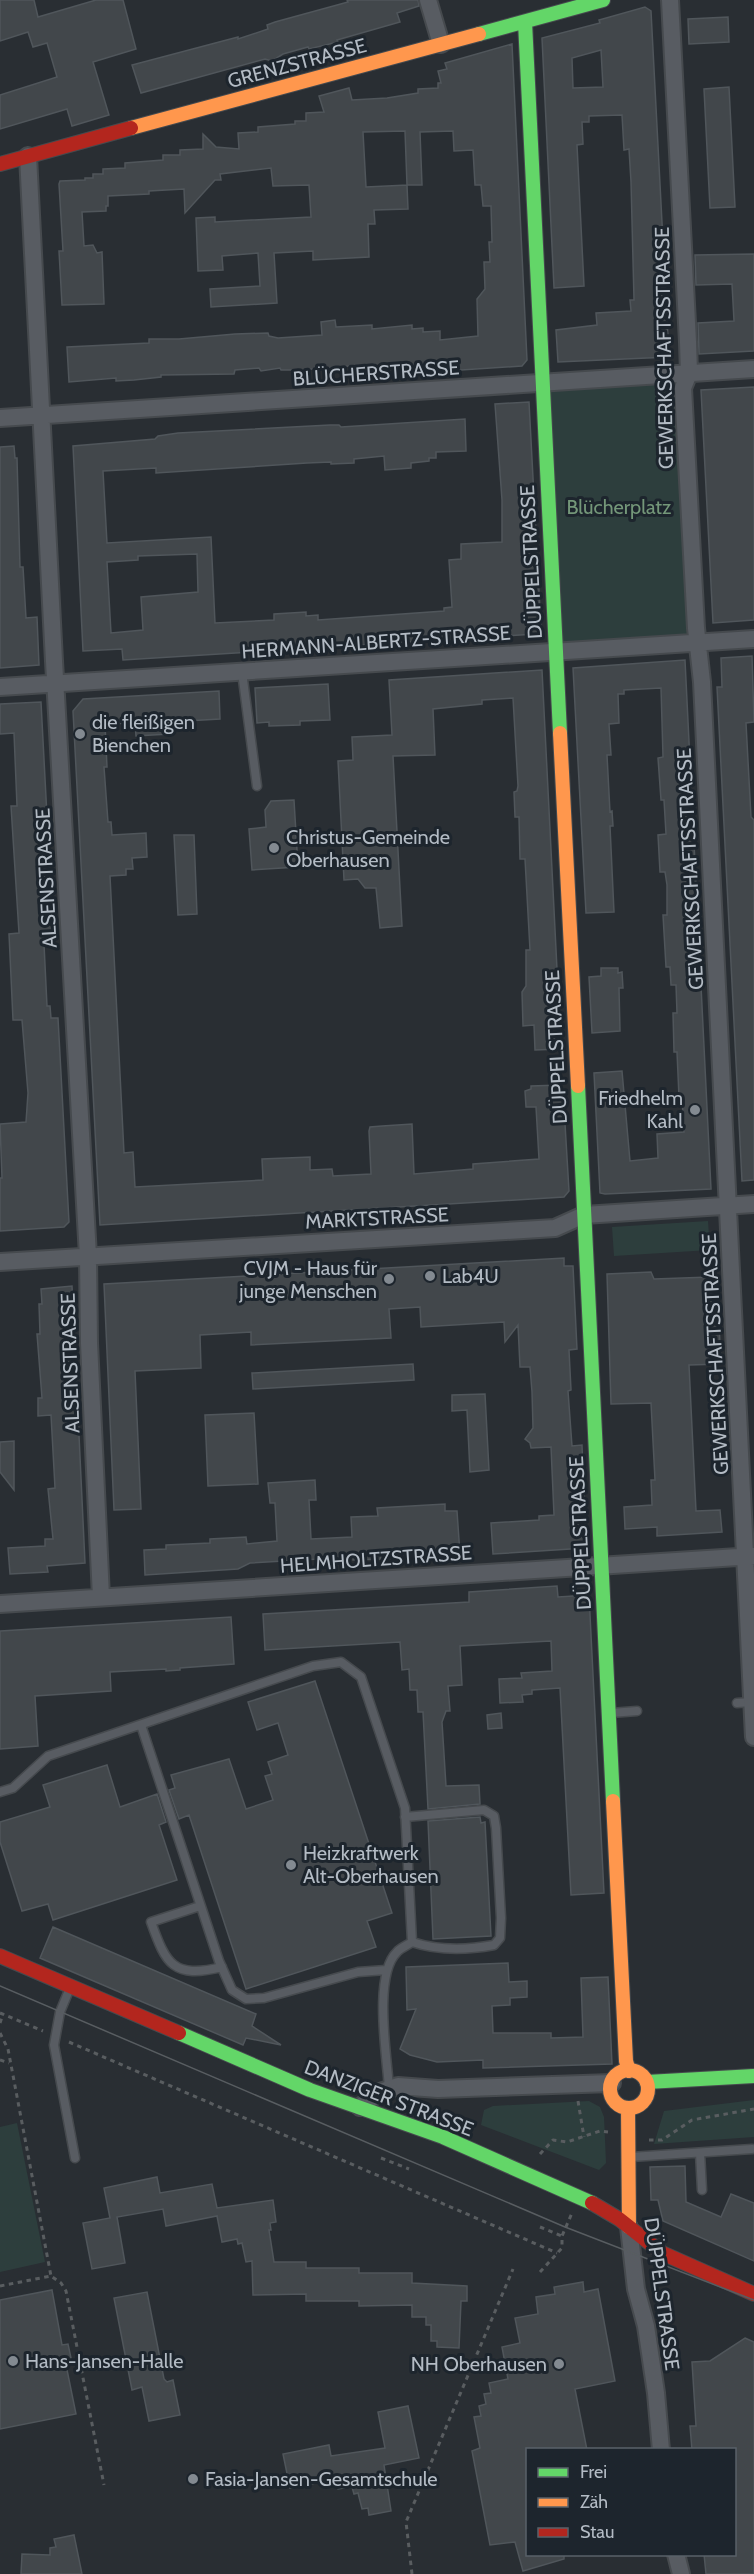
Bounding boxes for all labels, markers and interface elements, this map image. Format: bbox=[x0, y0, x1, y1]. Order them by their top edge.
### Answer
street label: GRENZSTRASSE bbox=[225, 33, 369, 93]
street label: GEWERKSCHAFTSSTRASSE bbox=[650, 227, 678, 469]
street label: BLÜCHERSTRASSE bbox=[292, 355, 460, 391]
street label: DÜPPELSTRASSE bbox=[515, 484, 547, 640]
park label: Blücherplatz bbox=[567, 495, 671, 519]
street label: HERMANN-ALBERTZ-STRASSE bbox=[241, 621, 511, 663]
place label: die fleißigen Bienchen bbox=[92, 710, 195, 757]
marker: die fleißigen Bienchen bbox=[73, 727, 87, 741]
street label: GEWERKSCHAFTSSTRASSE bbox=[672, 747, 708, 991]
street label: ALSENSTRASSE bbox=[30, 807, 62, 949]
place label: Christus-Gemeinde Oberhausen bbox=[286, 825, 450, 872]
marker: Christus-Gemeinde Oberhausen bbox=[267, 841, 281, 855]
street label: DÜPPELSTRASSE bbox=[540, 969, 572, 1125]
place label: Friedhelm Kahl bbox=[598, 1086, 683, 1133]
marker: Friedhelm Kahl bbox=[688, 1103, 702, 1117]
street label: MARKTSTRASSE bbox=[305, 1202, 449, 1234]
street label: GEWERKSCHAFTSSTRASSE bbox=[697, 1232, 733, 1476]
place label: CVJM - Haus für junge Menschen bbox=[238, 1256, 378, 1303]
place label: Lab4U bbox=[442, 1264, 499, 1288]
marker: Lab4U bbox=[423, 1269, 437, 1283]
marker: CVJM - Haus für junge Menschen bbox=[382, 1272, 396, 1286]
street label: ALSENSTRASSE bbox=[56, 1292, 84, 1434]
street label: DÜPPELSTRASSE bbox=[564, 1455, 596, 1611]
street label: HELMHOLTZSTRASSE bbox=[279, 1540, 473, 1578]
place label: Heizkraftwerk Alt-Oberhausen bbox=[303, 1841, 439, 1888]
marker: Heizkraftwerk Alt-Oberhausen bbox=[284, 1858, 298, 1872]
street label: DANZIGER STRASSE bbox=[301, 2055, 477, 2141]
street label: DÜPPELSTRASSE bbox=[639, 2216, 685, 2372]
place label: Hans-Jansen-Halle bbox=[25, 2349, 183, 2373]
place label: NH Oberhausen bbox=[411, 2352, 547, 2376]
marker: Hans-Jansen-Halle bbox=[6, 2354, 20, 2368]
marker: NH Oberhausen bbox=[552, 2357, 566, 2371]
legend bbox=[526, 2448, 736, 2556]
text: Frei bbox=[580, 2461, 607, 2483]
place label: Fasia-Jansen-Gesamtschule bbox=[205, 2467, 438, 2491]
marker: Fasia-Jansen-Gesamtschule bbox=[186, 2472, 200, 2486]
text: Zäh bbox=[580, 2491, 608, 2513]
text: Stau bbox=[580, 2521, 614, 2543]

